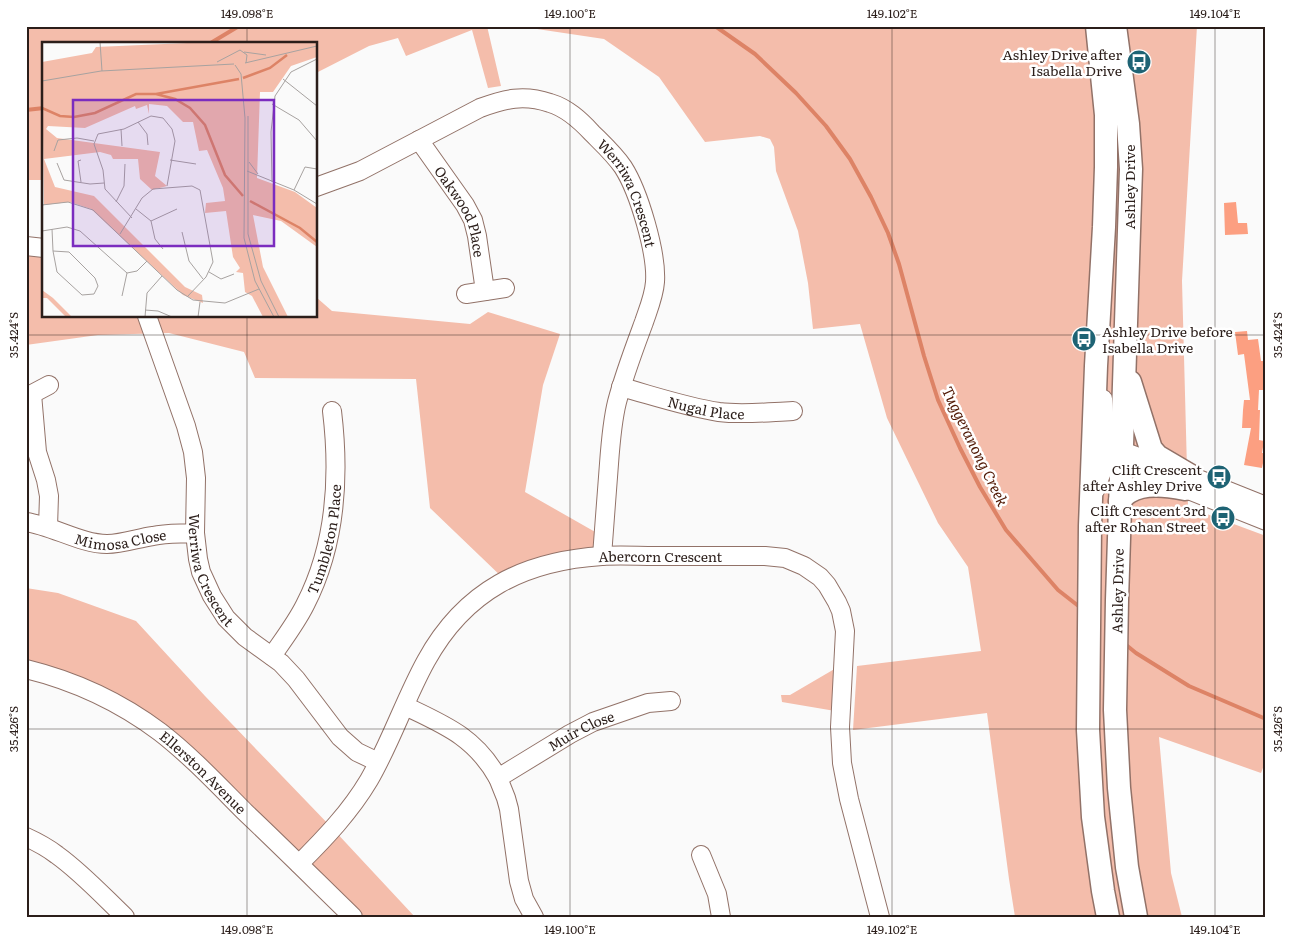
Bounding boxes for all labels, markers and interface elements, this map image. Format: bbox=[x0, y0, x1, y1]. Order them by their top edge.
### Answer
text: 149.098°E bbox=[221, 4, 274, 22]
text: 149.100°E bbox=[544, 4, 596, 22]
text: 149.102°E bbox=[867, 4, 918, 22]
text: 149.104°E bbox=[1189, 4, 1241, 22]
inset map bbox=[42, 42, 318, 318]
place label: Ashley Drive after Isabella Drive bbox=[1002, 44, 1122, 80]
bus stop icon: Ashley Drive after Isabella Drive bbox=[1126, 49, 1152, 75]
street label: Werriwa Crescent bbox=[593, 134, 661, 249]
street label: Ashley Drive bbox=[1119, 144, 1139, 230]
street label: Oakwood Place bbox=[430, 162, 490, 259]
text: 35.424°S bbox=[4, 312, 22, 358]
text: 35.424°S bbox=[1268, 312, 1286, 358]
place label: Ashley Drive before Isabella Drive bbox=[1102, 321, 1233, 357]
bus stop icon: Ashley Drive before Isabella Drive bbox=[1071, 326, 1097, 352]
water label: Tuggeranong Creek bbox=[937, 382, 1015, 511]
street label: Nugal Place bbox=[666, 391, 745, 423]
place label: Clift Crescent after Ashley Drive bbox=[1082, 459, 1202, 495]
bus stop icon: Clift Crescent after Ashley Drive bbox=[1206, 464, 1232, 490]
street label: Tumbleton Place bbox=[301, 484, 345, 597]
place label: Clift Crescent 3rd after Rohan Street bbox=[1085, 500, 1206, 536]
bus stop icon: Clift Crescent 3rd after Rohan Street bbox=[1210, 505, 1236, 531]
street label: Werriwa Crescent bbox=[185, 513, 239, 631]
street label: Mimosa Close bbox=[72, 524, 167, 554]
street label: Abercorn Crescent bbox=[598, 546, 723, 566]
street label: Ashley Drive bbox=[1106, 548, 1128, 634]
street label: Muir Close bbox=[544, 705, 617, 755]
text: 35.426°S bbox=[4, 706, 22, 752]
text: 35.426°S bbox=[1268, 706, 1286, 752]
street label: Ellerston Avenue bbox=[156, 726, 251, 818]
text: 149.098°E bbox=[221, 920, 274, 938]
text: 149.100°E bbox=[544, 920, 596, 938]
text: 149.102°E bbox=[867, 920, 918, 938]
text: 149.104°E bbox=[1189, 920, 1241, 938]

